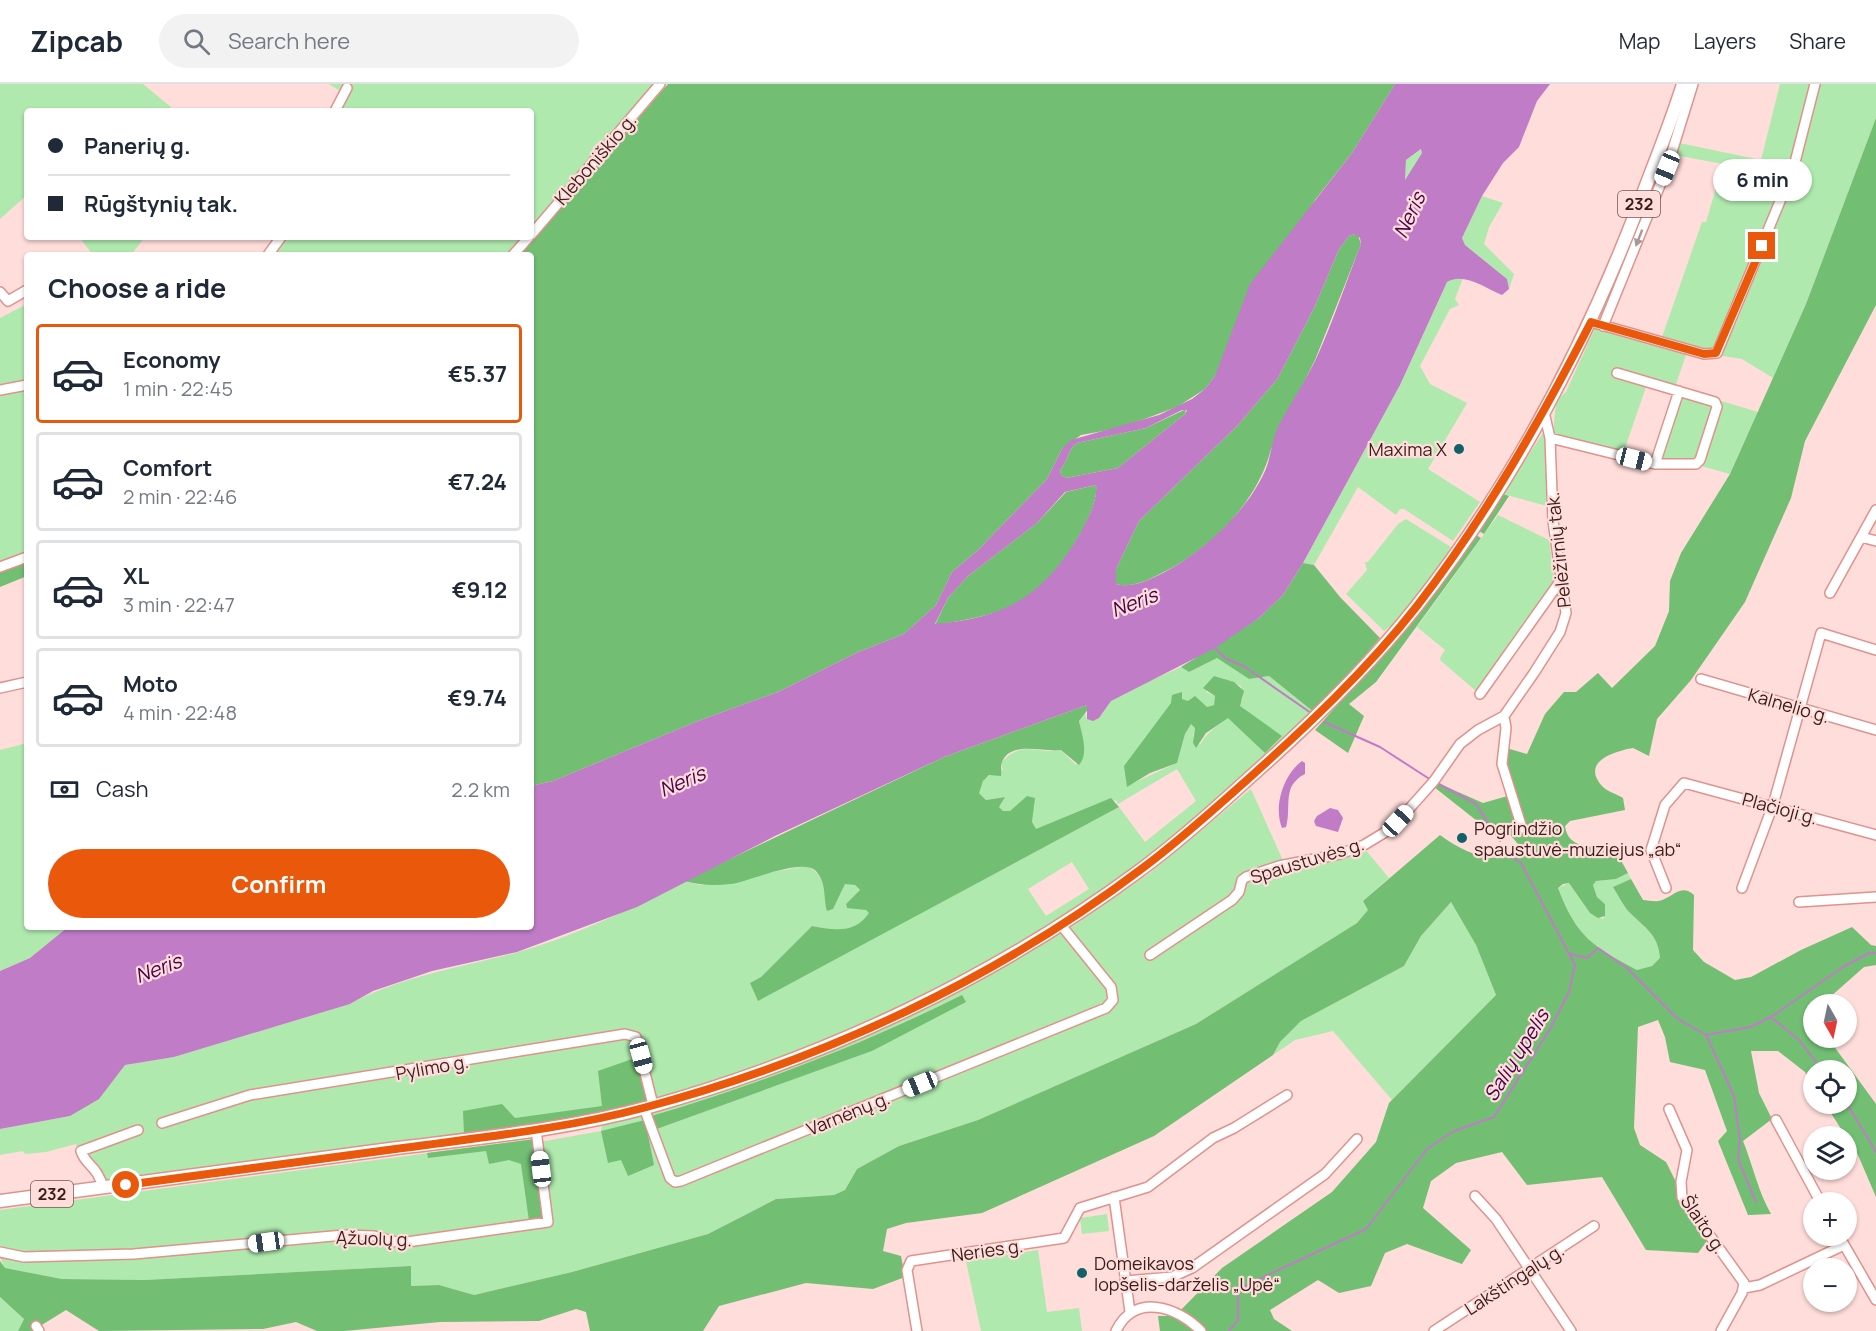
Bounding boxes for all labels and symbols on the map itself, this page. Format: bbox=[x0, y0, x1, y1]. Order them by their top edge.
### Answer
street label: Kleboniškio g. bbox=[549, 108, 641, 210]
car bbox=[1652, 148, 1682, 188]
callout: 6 min bbox=[1712, 159, 1812, 201]
water label: Neris bbox=[1387, 186, 1432, 242]
road number: 232 bbox=[1618, 191, 1660, 217]
one-way arrow bbox=[1634, 229, 1644, 247]
route end bbox=[1748, 232, 1775, 259]
place label: Maxima X bbox=[1368, 437, 1447, 461]
marker: Maxima X bbox=[1452, 442, 1466, 456]
car bbox=[1614, 446, 1654, 472]
street label: Pelėžirnių tak. bbox=[1540, 491, 1576, 609]
water label: Neris bbox=[1107, 580, 1163, 623]
street label: Kalnelio g. bbox=[1745, 682, 1833, 728]
water label: Neris bbox=[655, 759, 711, 803]
street label: Plačioji g. bbox=[1740, 786, 1820, 830]
car bbox=[1379, 802, 1417, 840]
place label: Pogrindžio spaustuvė-muziejus „ab“ bbox=[1474, 816, 1681, 861]
street label: Spaustuvės g. bbox=[1247, 831, 1367, 889]
marker: Pogrindžio spaustuvė-muziejus „ab“ bbox=[1455, 831, 1469, 845]
water label: Neris bbox=[131, 946, 187, 989]
north arrow bbox=[1803, 994, 1857, 1048]
water label: Salių upelis bbox=[1477, 1003, 1556, 1106]
car bbox=[628, 1036, 654, 1076]
street label: Pylimo g. bbox=[394, 1049, 470, 1085]
car bbox=[900, 1069, 940, 1099]
street label: Varnėnų g. bbox=[803, 1085, 893, 1141]
car bbox=[530, 1150, 552, 1188]
route start bbox=[112, 1171, 139, 1198]
road number: 232 bbox=[31, 1181, 73, 1207]
street label: Šlaito g. bbox=[1676, 1190, 1732, 1258]
street label: Ąžuolų g. bbox=[336, 1225, 412, 1251]
car bbox=[247, 1231, 285, 1253]
street label: Neries g. bbox=[950, 1233, 1024, 1267]
street label: Lakštingalų g. bbox=[1460, 1238, 1568, 1320]
place label: Domeikavos lopšelis-darželis „Upė“ bbox=[1094, 1251, 1280, 1296]
marker: Domeikavos lopšelis-darželis „Upė“ bbox=[1075, 1266, 1089, 1280]

